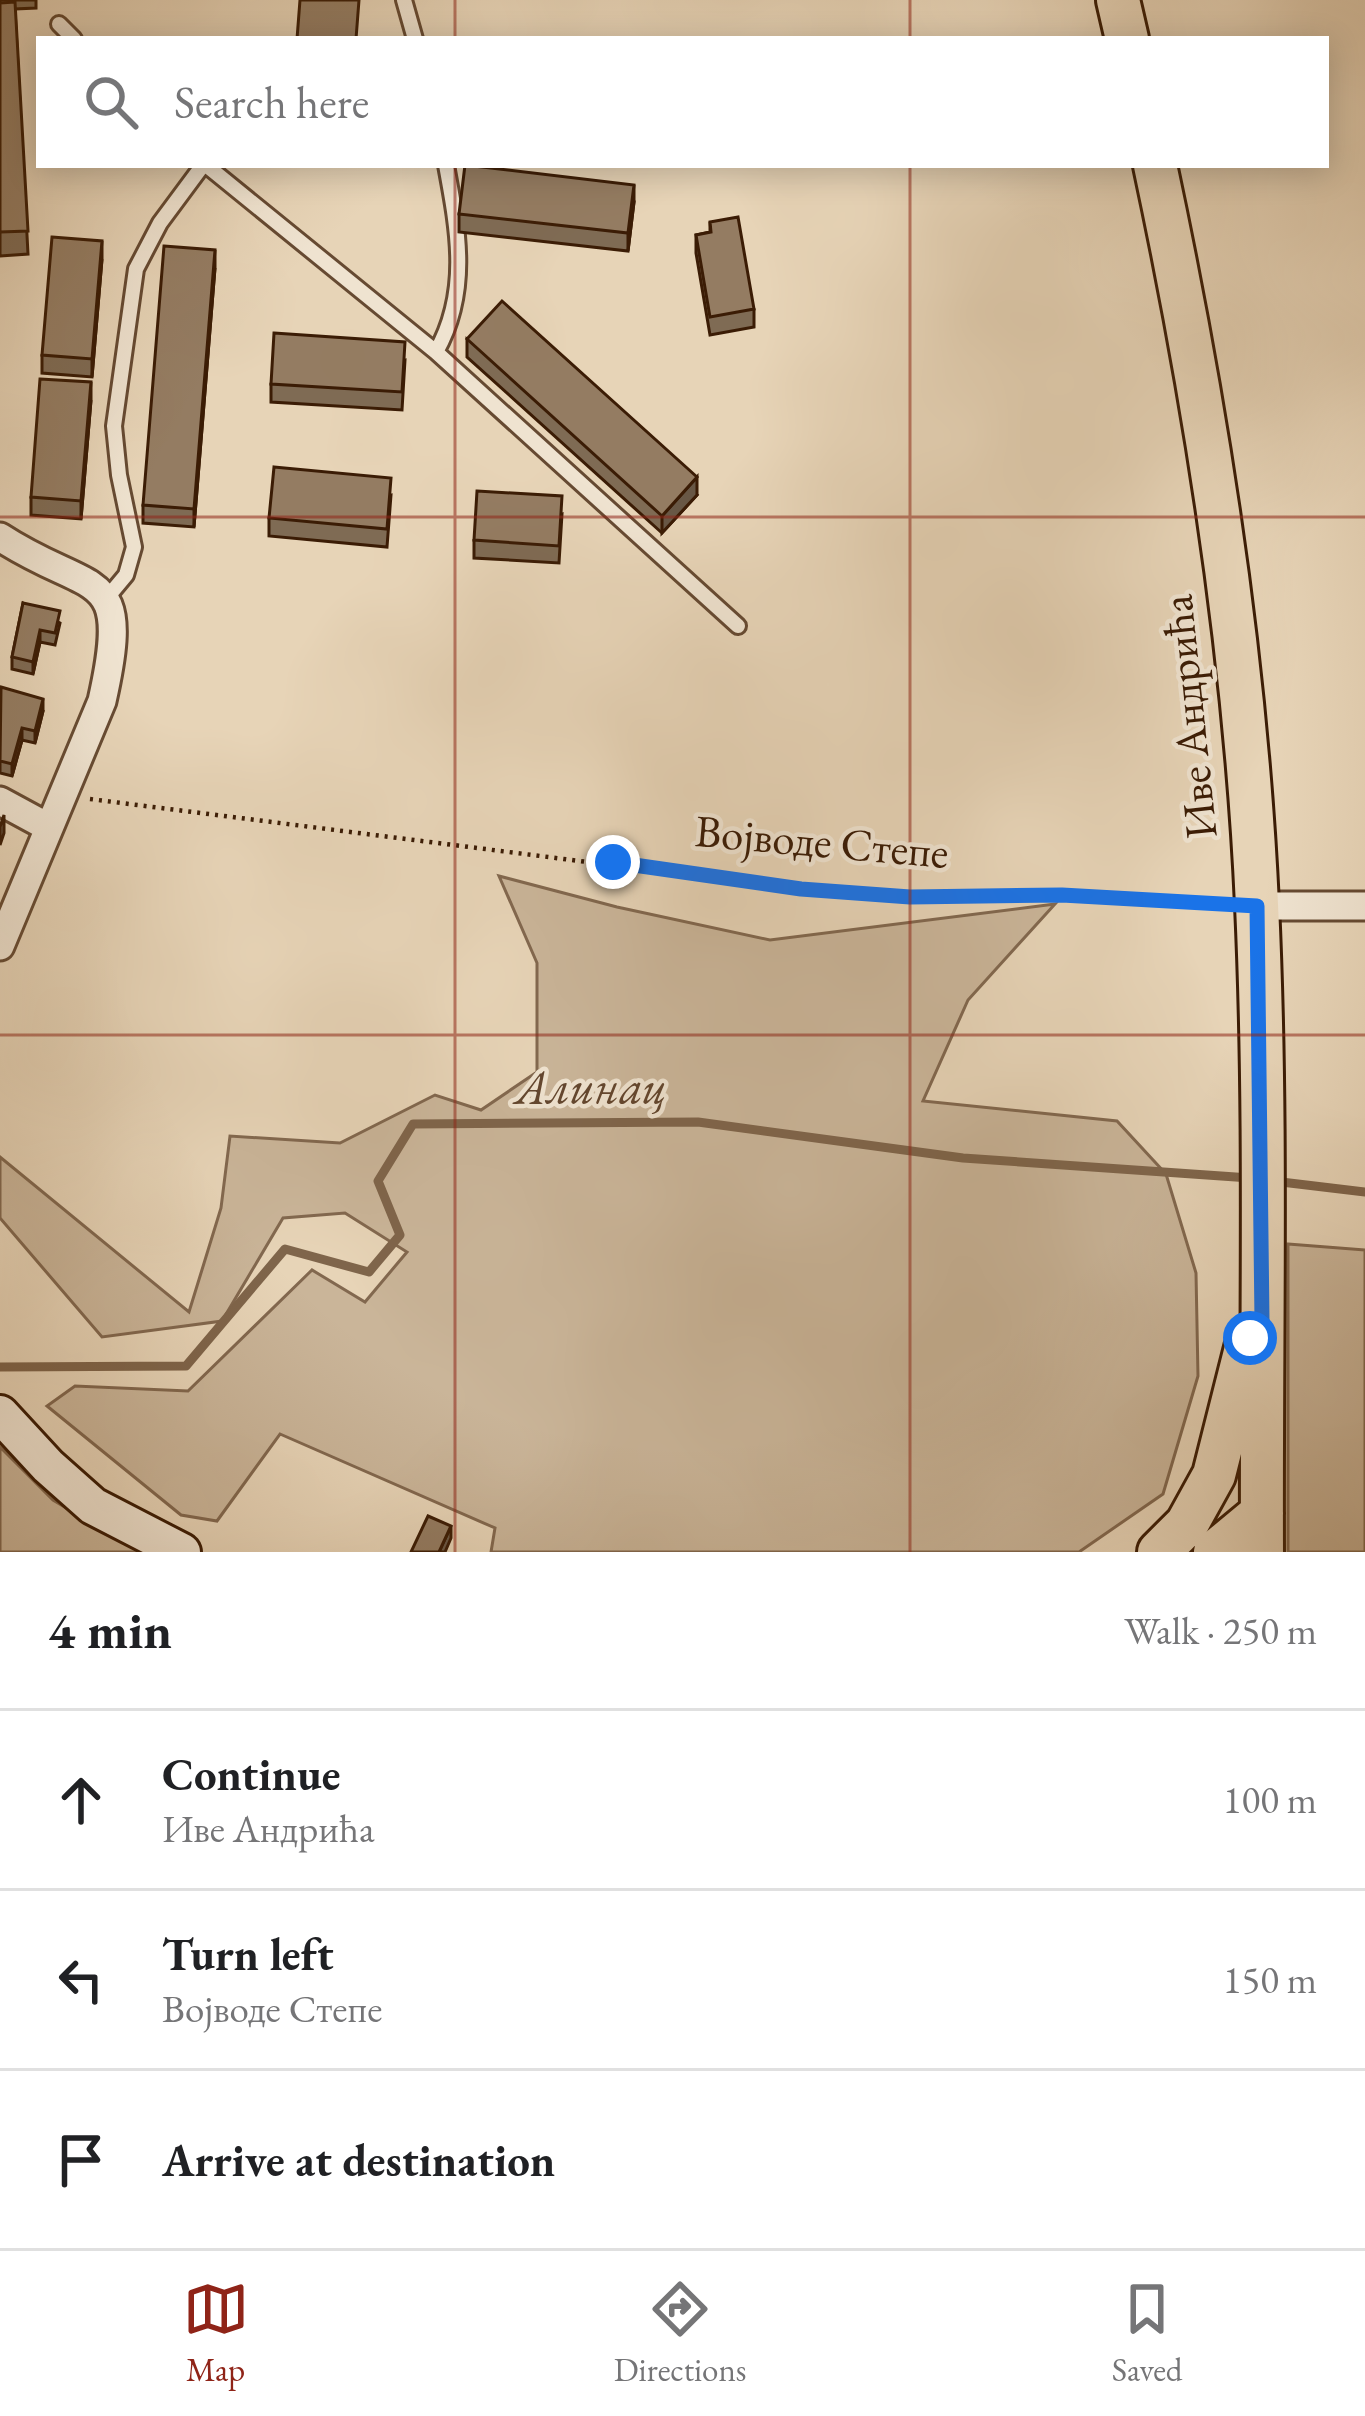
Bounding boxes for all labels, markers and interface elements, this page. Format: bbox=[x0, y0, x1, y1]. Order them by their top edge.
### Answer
search box bbox=[36, 36, 1329, 168]
icon: search bbox=[78, 69, 144, 135]
text: Search here bbox=[174, 73, 369, 131]
street label: Иве Андрића bbox=[1146, 592, 1230, 842]
street label: Војводе Степе bbox=[693, 801, 951, 881]
route end bbox=[586, 835, 640, 889]
water label: Алинац bbox=[512, 1055, 667, 1117]
route start bbox=[1223, 1311, 1277, 1365]
text: 4 min bbox=[48, 1597, 172, 1663]
text: Walk · 250 m bbox=[1124, 1605, 1317, 1656]
text: Continue bbox=[162, 1745, 340, 1803]
icon: ahead bbox=[48, 1767, 114, 1833]
text: 100 m bbox=[1223, 1774, 1317, 1825]
text: Иве Андрића bbox=[162, 1803, 375, 1854]
text: Turn left bbox=[162, 1925, 334, 1983]
icon: left bbox=[48, 1947, 114, 2013]
text: 150 m bbox=[1223, 1954, 1317, 2005]
text: Војводе Степе bbox=[162, 1983, 382, 2034]
icon: arrive bbox=[48, 2127, 114, 2193]
text: Arrive at destination bbox=[162, 2131, 555, 2189]
tab: Map bbox=[183, 2276, 249, 2391]
tab: Directions bbox=[614, 2276, 747, 2391]
tab: Saved bbox=[1112, 2276, 1182, 2391]

